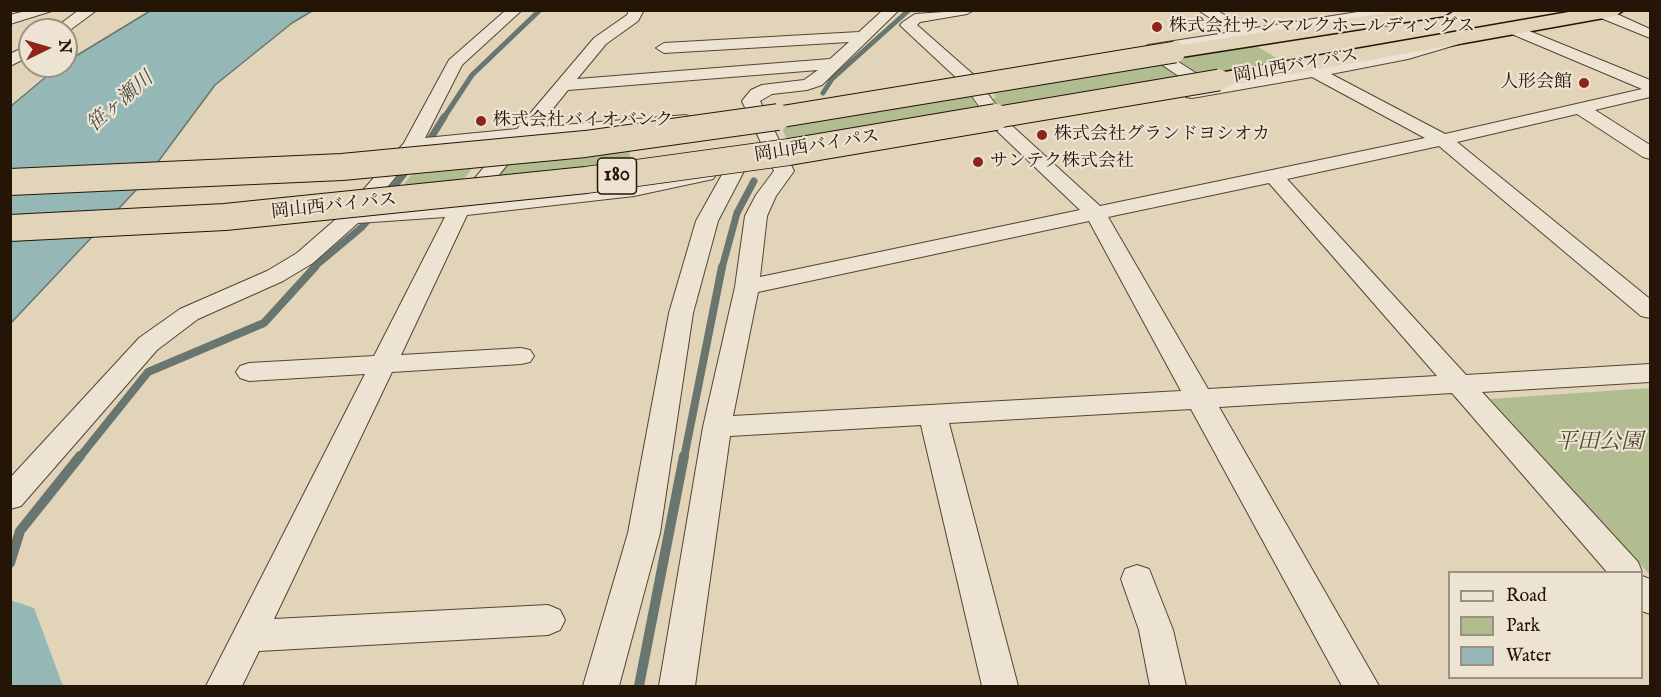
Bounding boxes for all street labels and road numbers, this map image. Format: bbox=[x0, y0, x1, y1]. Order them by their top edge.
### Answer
street label: 岡山西バイパス bbox=[1232, 45, 1360, 89]
street label: 岡山西バイパス bbox=[753, 126, 881, 168]
road number: 180 bbox=[598, 158, 636, 194]
street label: 岡山西バイパス bbox=[270, 190, 398, 224]

